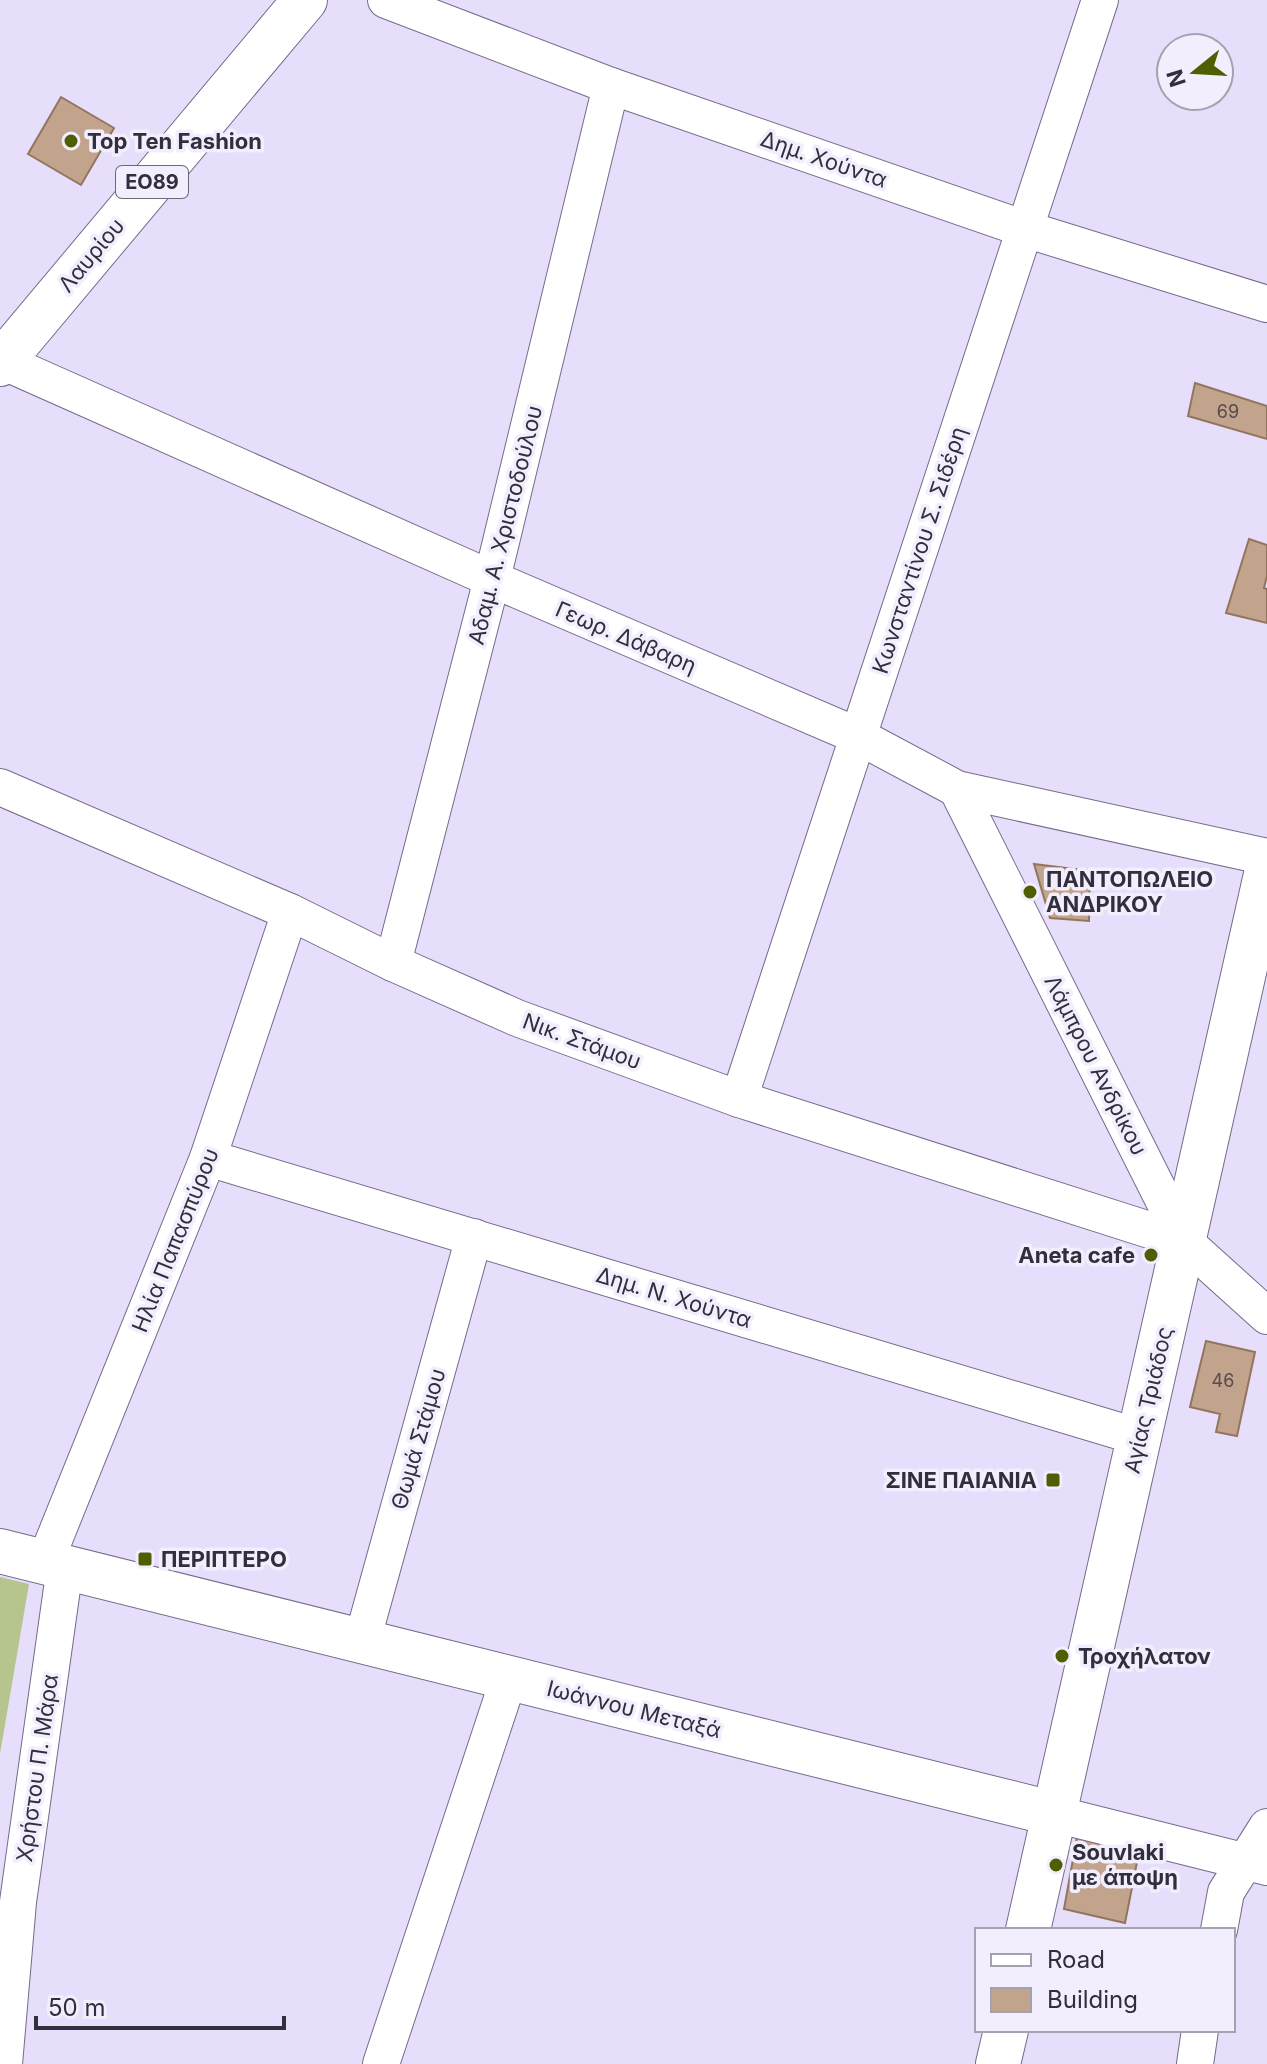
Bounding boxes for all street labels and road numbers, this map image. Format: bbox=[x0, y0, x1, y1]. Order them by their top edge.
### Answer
street label: Δημ. Χούντα bbox=[757, 125, 891, 193]
road number: ΕΟ89 bbox=[116, 166, 188, 198]
street label: Λαυρίου bbox=[53, 213, 129, 297]
street label: Αδαμ. Α. Χριστοδούλου bbox=[463, 403, 547, 647]
street label: Κωνσταντίνου Σ. Σιδέρη bbox=[867, 423, 971, 677]
street label: Γεωρ. Δάβαρη bbox=[552, 596, 700, 678]
street label: Λάμπρου Ανδρίκου bbox=[1039, 971, 1153, 1159]
street label: Νικ. Στάμου bbox=[519, 1008, 645, 1074]
street label: Ηλία Παπασπύρου bbox=[126, 1144, 224, 1336]
street label: Δημ. Ν. Χούντα bbox=[593, 1261, 755, 1333]
street label: Αγίας Τριάδος bbox=[1118, 1324, 1178, 1476]
street label: Θωμά Στάμου bbox=[385, 1365, 451, 1513]
street label: Χρήστου Π. Μάρα bbox=[11, 1672, 63, 1864]
street label: Ιωάννου Μεταξά bbox=[544, 1675, 724, 1743]

